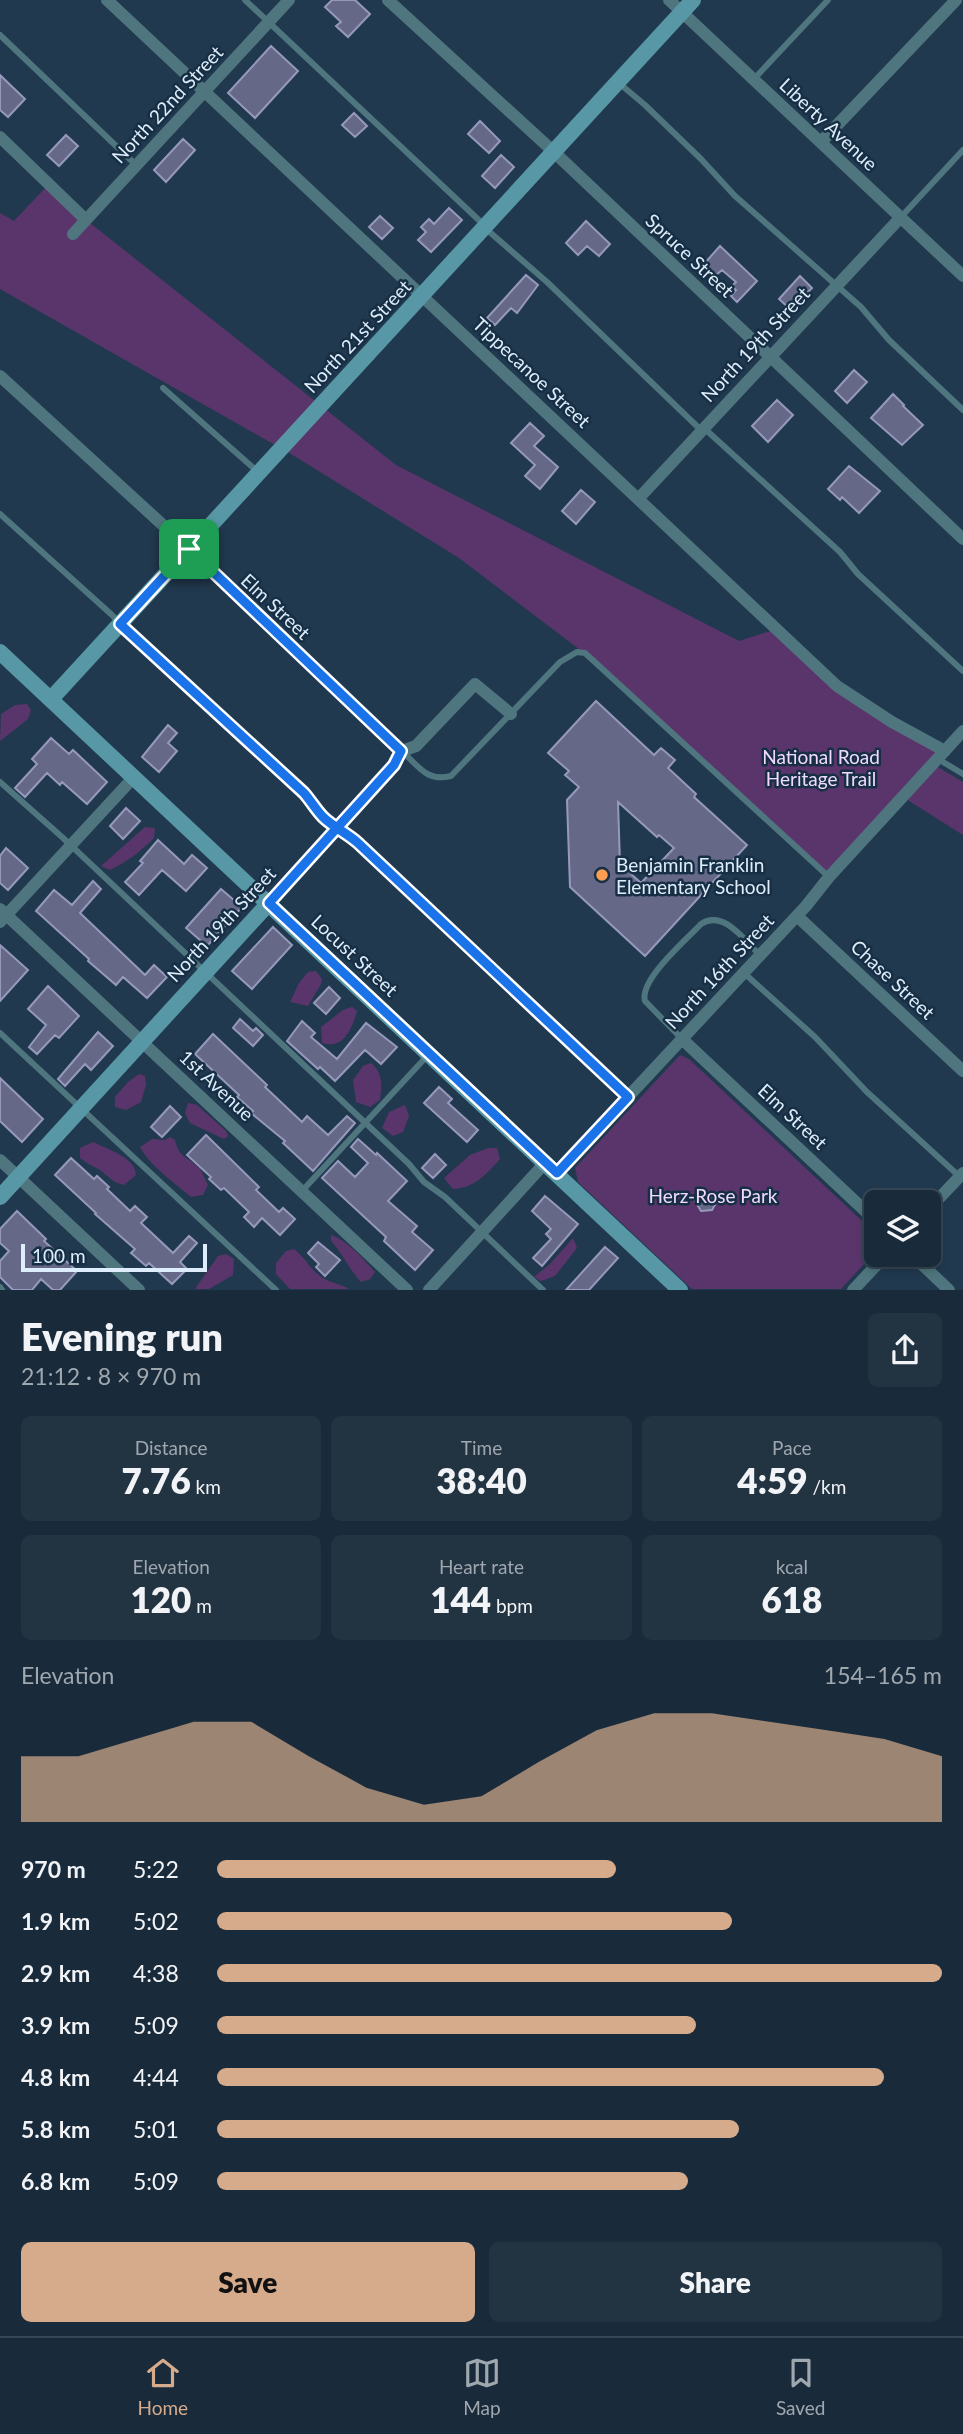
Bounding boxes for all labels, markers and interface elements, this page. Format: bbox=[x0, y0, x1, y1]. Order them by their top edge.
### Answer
street label: North 22nd Street bbox=[107, 40, 227, 168]
street label: Liberty Avenue bbox=[775, 73, 883, 175]
street label: Spruce Street bbox=[641, 208, 739, 302]
street label: North 21st Street bbox=[299, 275, 415, 397]
street label: North 19th Street bbox=[696, 282, 814, 406]
street label: Tippecanoe Street bbox=[469, 312, 596, 432]
pin bbox=[159, 519, 219, 579]
icon: arrive bbox=[170, 530, 208, 568]
street label: Elm Street bbox=[237, 568, 315, 644]
park label: National Road Heritage Trail bbox=[762, 745, 880, 790]
place label: Benjamin Franklin Elementary School bbox=[616, 853, 771, 898]
street label: North 19th Street bbox=[162, 862, 280, 986]
marker: Benjamin Franklin Elementary School bbox=[594, 867, 610, 883]
street label: Locust Street bbox=[307, 909, 403, 1001]
street label: North 16th Street bbox=[660, 909, 778, 1033]
street label: Chase Street bbox=[846, 934, 940, 1024]
street label: 1st Avenue bbox=[175, 1045, 259, 1125]
street label: Elm Street bbox=[754, 1078, 832, 1154]
park label: Herz-Rose Park bbox=[649, 1184, 778, 1207]
map controls bbox=[864, 1190, 941, 1267]
button: layers bbox=[864, 1190, 941, 1267]
scale bar bbox=[21, 1240, 206, 1272]
text: 100 m bbox=[32, 1244, 86, 1267]
text: Evening run bbox=[21, 1313, 223, 1359]
button: share bbox=[868, 1313, 942, 1387]
text: 21:12 · 8 × 970 m bbox=[21, 1362, 201, 1390]
text: Distance bbox=[135, 1436, 208, 1459]
text: Time bbox=[461, 1436, 502, 1459]
text: Pace bbox=[772, 1436, 812, 1459]
text: 7.76 bbox=[121, 1459, 191, 1501]
text: 38:40 bbox=[436, 1459, 527, 1501]
text: 4:59 bbox=[737, 1459, 808, 1501]
text: km bbox=[191, 1475, 221, 1498]
text: /km bbox=[808, 1475, 846, 1498]
text: Elevation bbox=[133, 1555, 210, 1578]
text: Heart rate bbox=[439, 1555, 524, 1578]
text: kcal bbox=[776, 1555, 808, 1578]
text: 120 bbox=[130, 1578, 191, 1620]
text: 144 bbox=[430, 1578, 491, 1620]
text: 618 bbox=[761, 1578, 822, 1620]
text: m bbox=[191, 1594, 212, 1617]
text: bpm bbox=[491, 1594, 533, 1617]
text: Elevation bbox=[21, 1661, 114, 1689]
text: 154–165 m bbox=[824, 1661, 942, 1689]
text: 970 m bbox=[21, 1855, 86, 1883]
text: 5:22 bbox=[133, 1855, 179, 1883]
text: 1.9 km bbox=[21, 1907, 90, 1935]
text: 5:02 bbox=[133, 1907, 179, 1935]
text: 2.9 km bbox=[21, 1959, 90, 1987]
text: 4:38 bbox=[133, 1959, 179, 1987]
text: 3.9 km bbox=[21, 2011, 90, 2039]
text: 5:09 bbox=[133, 2011, 179, 2039]
text: 4.8 km bbox=[21, 2063, 90, 2091]
text: 4:44 bbox=[133, 2063, 179, 2091]
text: 5.8 km bbox=[21, 2115, 90, 2143]
text: 5:01 bbox=[133, 2115, 179, 2143]
text: 6.8 km bbox=[21, 2167, 90, 2195]
text: 5:09 bbox=[133, 2167, 179, 2195]
button: Save bbox=[21, 2242, 475, 2322]
button: Share bbox=[489, 2242, 942, 2322]
tab: Home bbox=[137, 2354, 188, 2419]
tab: Map bbox=[463, 2354, 501, 2419]
tab: Saved bbox=[776, 2354, 826, 2419]

